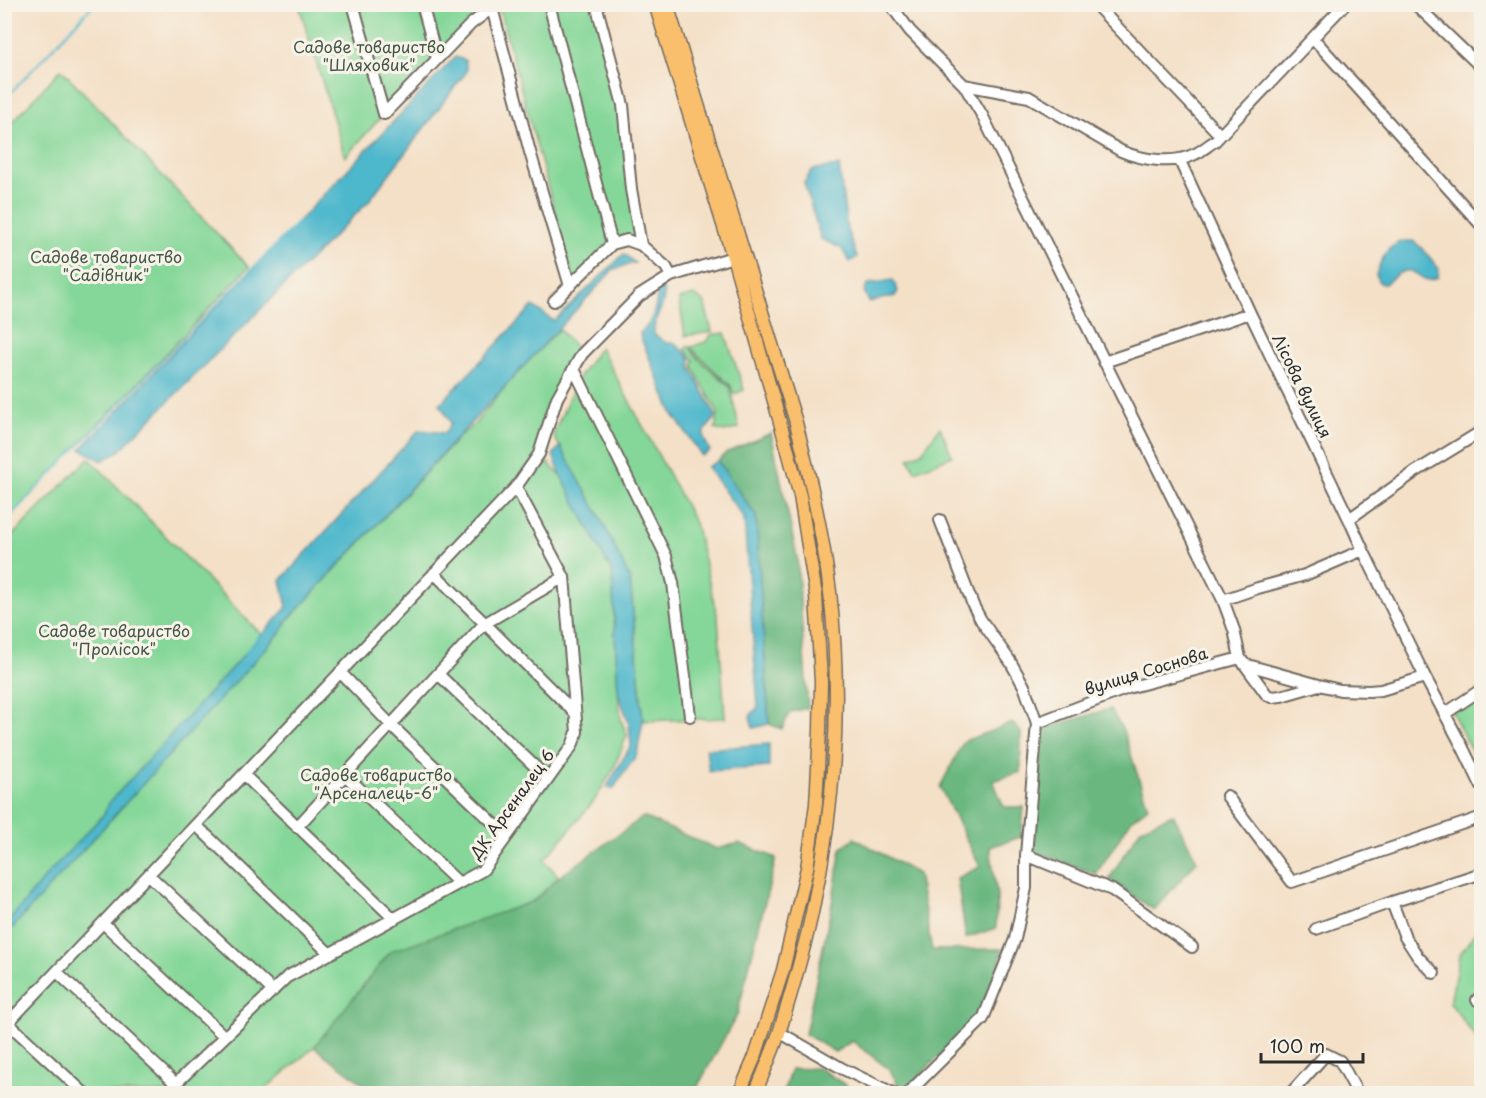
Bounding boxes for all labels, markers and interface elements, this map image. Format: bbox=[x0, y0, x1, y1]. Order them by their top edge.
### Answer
park label: Садове товариство "Шляховик" bbox=[293, 34, 445, 76]
park label: Садове товариство "Садівник" bbox=[30, 244, 182, 286]
street label: Лісова вулиця bbox=[1267, 329, 1339, 442]
park label: Садове товариство "Пролісок" bbox=[38, 618, 190, 660]
street label: вулиця Соснова bbox=[1081, 640, 1210, 700]
street label: ДК Арсеналец 6 bbox=[463, 744, 559, 864]
park label: Садове товариство "Арсеналець-6" bbox=[300, 762, 452, 804]
scale bar bbox=[1261, 1026, 1363, 1064]
text: 100 m bbox=[1270, 1032, 1325, 1059]

